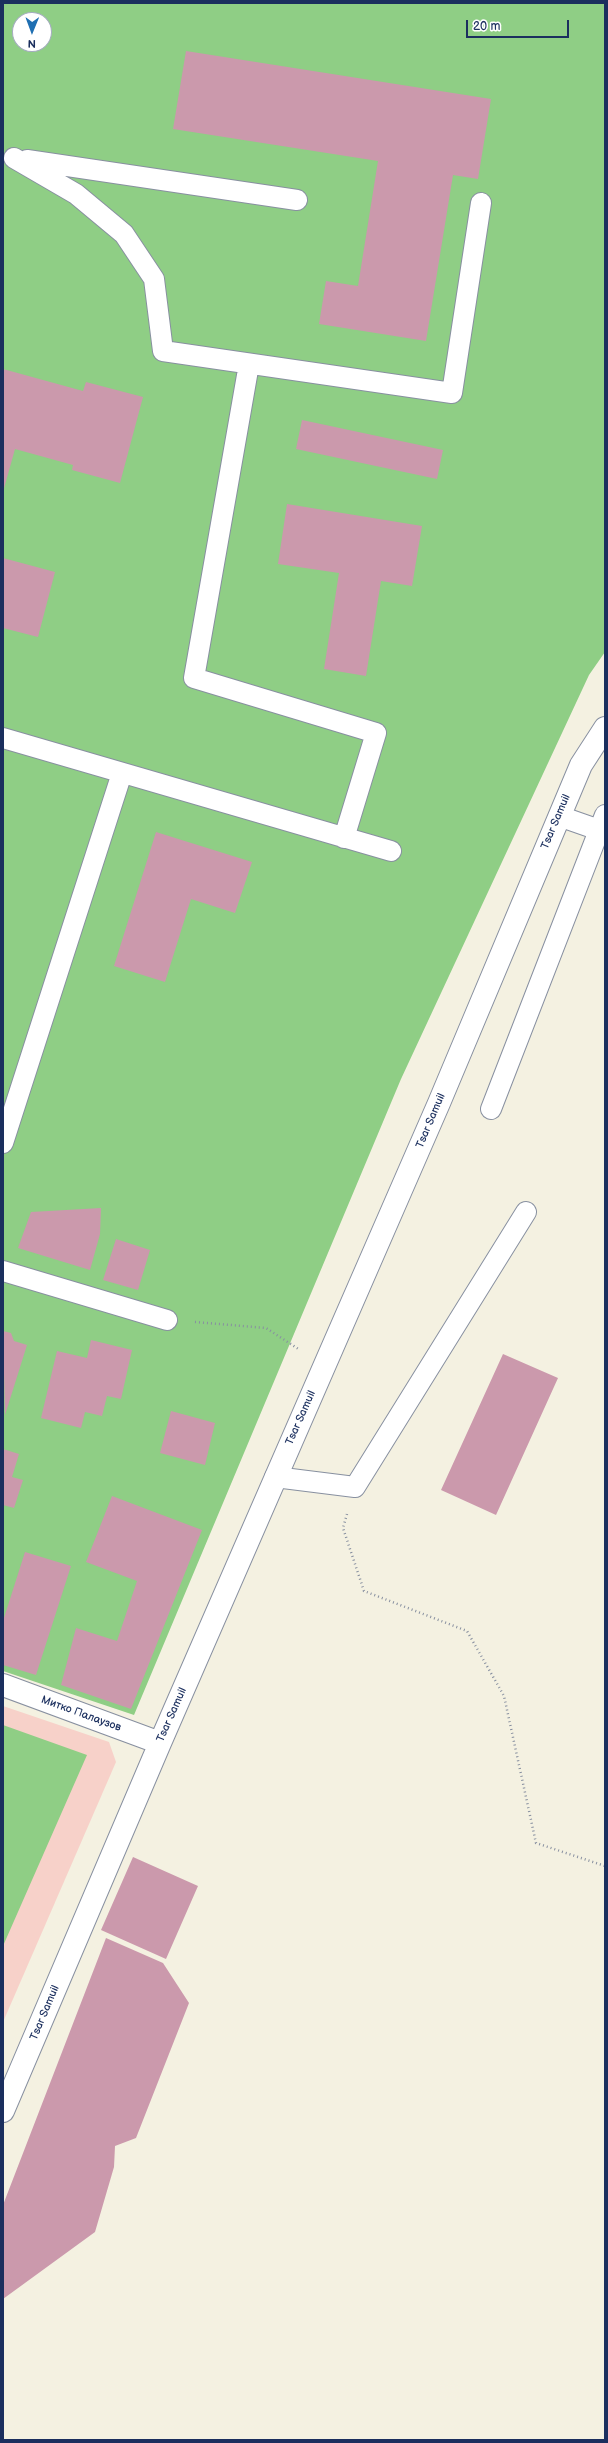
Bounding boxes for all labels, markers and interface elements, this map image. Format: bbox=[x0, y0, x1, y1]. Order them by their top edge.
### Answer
north arrow bbox=[12, 12, 52, 52]
scale bar bbox=[468, 12, 571, 38]
text: 20 m bbox=[473, 19, 500, 34]
text: N bbox=[28, 37, 36, 50]
street label: Tsar Samuil bbox=[539, 793, 573, 851]
street label: Tsar Samuil bbox=[414, 1092, 448, 1150]
street label: Tsar Samuil bbox=[283, 1389, 319, 1447]
street label: Tsar Samuil bbox=[154, 1686, 190, 1744]
street label: Митко Палаузов bbox=[39, 1693, 123, 1735]
street label: Tsar Samuil bbox=[28, 1984, 62, 2042]

